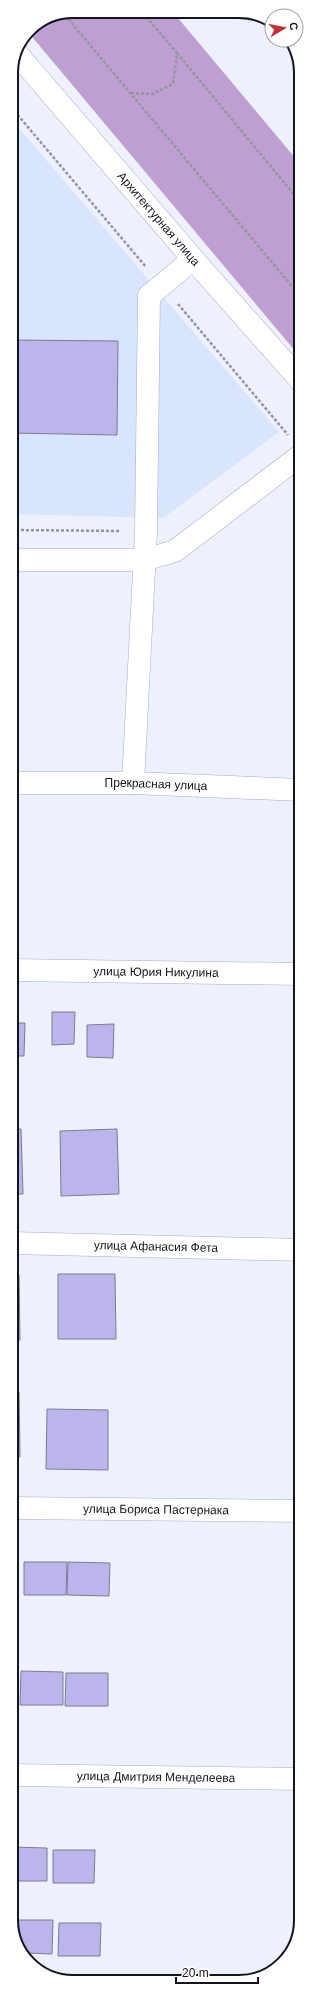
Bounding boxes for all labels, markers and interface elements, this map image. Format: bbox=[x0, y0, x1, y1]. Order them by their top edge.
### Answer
north arrow bbox=[264, 8, 304, 48]
text: С bbox=[287, 21, 300, 31]
street label: Архитектурная улица bbox=[115, 169, 203, 269]
street label: Прекрасная улица bbox=[105, 776, 208, 793]
street label: улица Юрия Никулина bbox=[93, 964, 219, 980]
street label: улица Афанасия Фета bbox=[94, 1238, 219, 1255]
street label: улица Бориса Пастернака bbox=[83, 1502, 229, 1517]
street label: улица Дмитрия Менделеева bbox=[77, 1769, 236, 1785]
scale bar bbox=[176, 1959, 258, 1985]
text: 20 m bbox=[182, 1966, 209, 1980]

